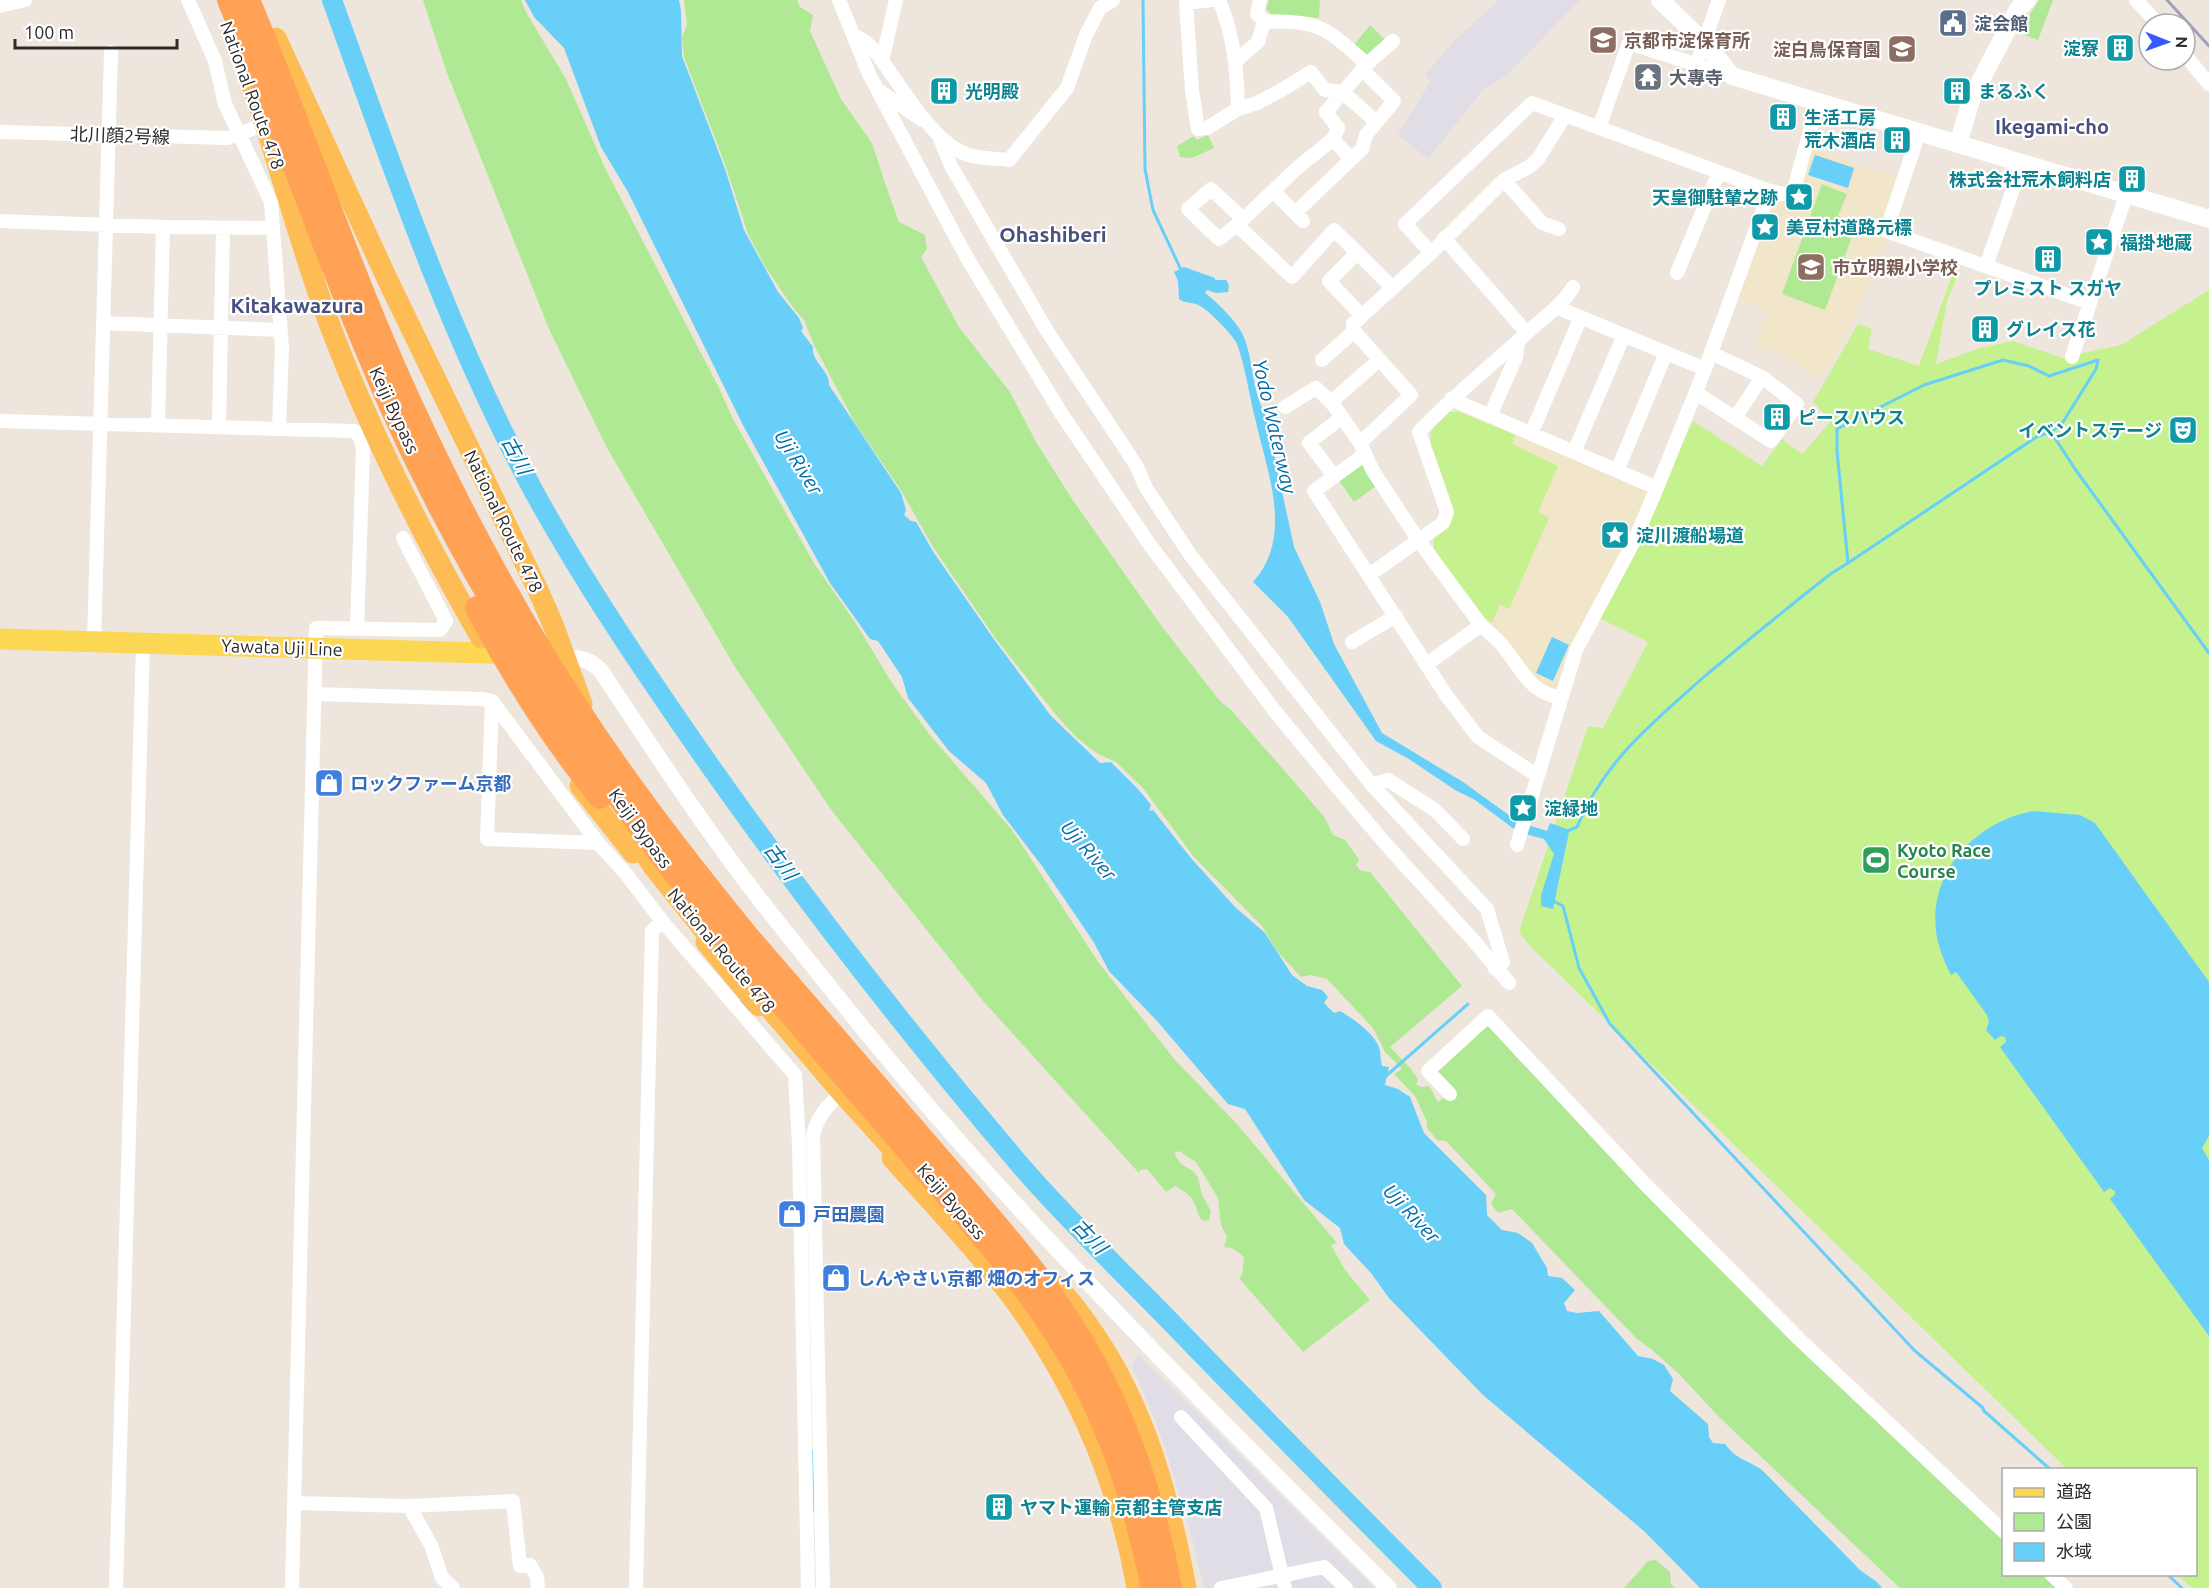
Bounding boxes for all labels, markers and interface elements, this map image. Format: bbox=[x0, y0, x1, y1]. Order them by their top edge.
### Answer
public building icon: 淀会館 bbox=[1937, 7, 1969, 39]
scale bar bbox=[15, 12, 177, 50]
north arrow bbox=[2137, 12, 2197, 72]
place label: 淀会館 bbox=[1974, 13, 2028, 33]
street label: National Route 478 bbox=[217, 18, 289, 172]
text: 100 m bbox=[24, 22, 74, 42]
school or university icon: 京都市淀保育所 bbox=[1587, 24, 1619, 56]
place label: 京都市淀保育所 bbox=[1624, 30, 1750, 50]
building icon: 淀寮 bbox=[2104, 32, 2136, 64]
school or university icon: 淀白鳥保育園 bbox=[1886, 33, 1918, 65]
text: N bbox=[2173, 36, 2191, 48]
place label: 淀寮 bbox=[2063, 38, 2099, 58]
place label: 淀白鳥保育園 bbox=[1773, 39, 1881, 59]
temple icon: 大專寺 bbox=[1632, 61, 1664, 93]
place label: 大專寺 bbox=[1669, 67, 1723, 87]
building icon: 光明殿 bbox=[928, 75, 960, 107]
building icon: まるふく bbox=[1941, 75, 1973, 107]
place label: 光明殿 bbox=[965, 81, 1019, 101]
place label: まるふく bbox=[1978, 81, 2050, 101]
building icon: 生活工房 bbox=[1767, 101, 1799, 133]
place label: 生活工房 bbox=[1804, 107, 1876, 127]
district label: Ikegami-cho bbox=[1995, 115, 2109, 138]
street label: 北川顔2号線 bbox=[70, 123, 170, 147]
building icon: 荒木酒店 bbox=[1881, 124, 1913, 156]
place label: 荒木酒店 bbox=[1804, 130, 1876, 150]
building icon: 株式会社荒木飼料店 bbox=[2116, 163, 2148, 195]
place label: 株式会社荒木飼料店 bbox=[1949, 169, 2111, 189]
place icon: 天皇御駐輦之跡 bbox=[1783, 181, 1815, 213]
place label: 天皇御駐輦之跡 bbox=[1652, 187, 1778, 207]
place icon: 美豆村道路元標 bbox=[1749, 211, 1781, 243]
place label: 美豆村道路元標 bbox=[1786, 217, 1912, 237]
district label: Ohashiberi bbox=[999, 222, 1107, 246]
place icon: 福掛地蔵 bbox=[2083, 226, 2115, 258]
place label: 福掛地蔵 bbox=[2120, 232, 2192, 252]
building icon: プレミスト スガヤ bbox=[2032, 243, 2064, 275]
school or university icon: 市立明親小学校 bbox=[1795, 251, 1827, 283]
place label: 市立明親小学校 bbox=[1832, 257, 1958, 277]
place label: プレミスト スガヤ bbox=[1974, 278, 2122, 298]
district label: Kitakawazura bbox=[230, 293, 364, 317]
building icon: グレイス花 bbox=[1969, 313, 2001, 345]
place label: グレイス花 bbox=[2006, 319, 2095, 339]
water label: Yodo Waterway bbox=[1248, 356, 1302, 496]
street label: Keiji Bypass bbox=[366, 363, 424, 457]
building icon: ピースハウス bbox=[1761, 401, 1793, 433]
place label: ピースハウス bbox=[1798, 407, 1905, 427]
theatre icon: イベントステージ bbox=[2167, 414, 2199, 446]
place label: イベントステージ bbox=[2018, 420, 2162, 440]
water label: Uji River bbox=[770, 425, 829, 500]
water label: 古川 bbox=[497, 432, 537, 480]
street label: National Route 478 bbox=[461, 447, 547, 595]
place icon: 淀川渡船場道 bbox=[1599, 519, 1631, 551]
place label: 淀川渡船場道 bbox=[1636, 525, 1744, 545]
street label: Yawata Uji Line bbox=[221, 635, 343, 659]
shop icon: ロックファーム京都 bbox=[313, 767, 345, 799]
place label: ロックファーム京都 bbox=[350, 773, 511, 793]
street label: Keiji Bypass bbox=[605, 784, 677, 872]
place icon: 淀緑地 bbox=[1507, 792, 1539, 824]
place label: 淀緑地 bbox=[1544, 798, 1598, 818]
water label: Uji River bbox=[1057, 815, 1122, 886]
water label: 古川 bbox=[760, 838, 803, 886]
place label: Kyoto Race Course bbox=[1897, 840, 1991, 881]
sports icon: Kyoto Race Course bbox=[1860, 844, 1892, 876]
street label: National Route 478 bbox=[664, 884, 780, 1016]
street label: Keiji Bypass bbox=[914, 1159, 990, 1243]
water label: Uji River bbox=[1379, 1179, 1446, 1248]
shop icon: 戸田農園 bbox=[776, 1198, 808, 1230]
place label: 戸田農園 bbox=[813, 1204, 885, 1224]
water label: 古川 bbox=[1068, 1214, 1114, 1260]
shop icon: しんやさい京都 畑のオフィス bbox=[820, 1262, 852, 1294]
place label: しんやさい京都 畑のオフィス bbox=[857, 1268, 1095, 1288]
legend bbox=[2002, 1468, 2197, 1576]
text: 道路 bbox=[2056, 1481, 2092, 1501]
building icon: ヤマト運輸 京都主管支店 bbox=[983, 1491, 1015, 1523]
place label: ヤマト運輸 京都主管支店 bbox=[1020, 1497, 1222, 1517]
text: 公園 bbox=[2056, 1511, 2092, 1531]
text: 水域 bbox=[2056, 1541, 2092, 1561]

